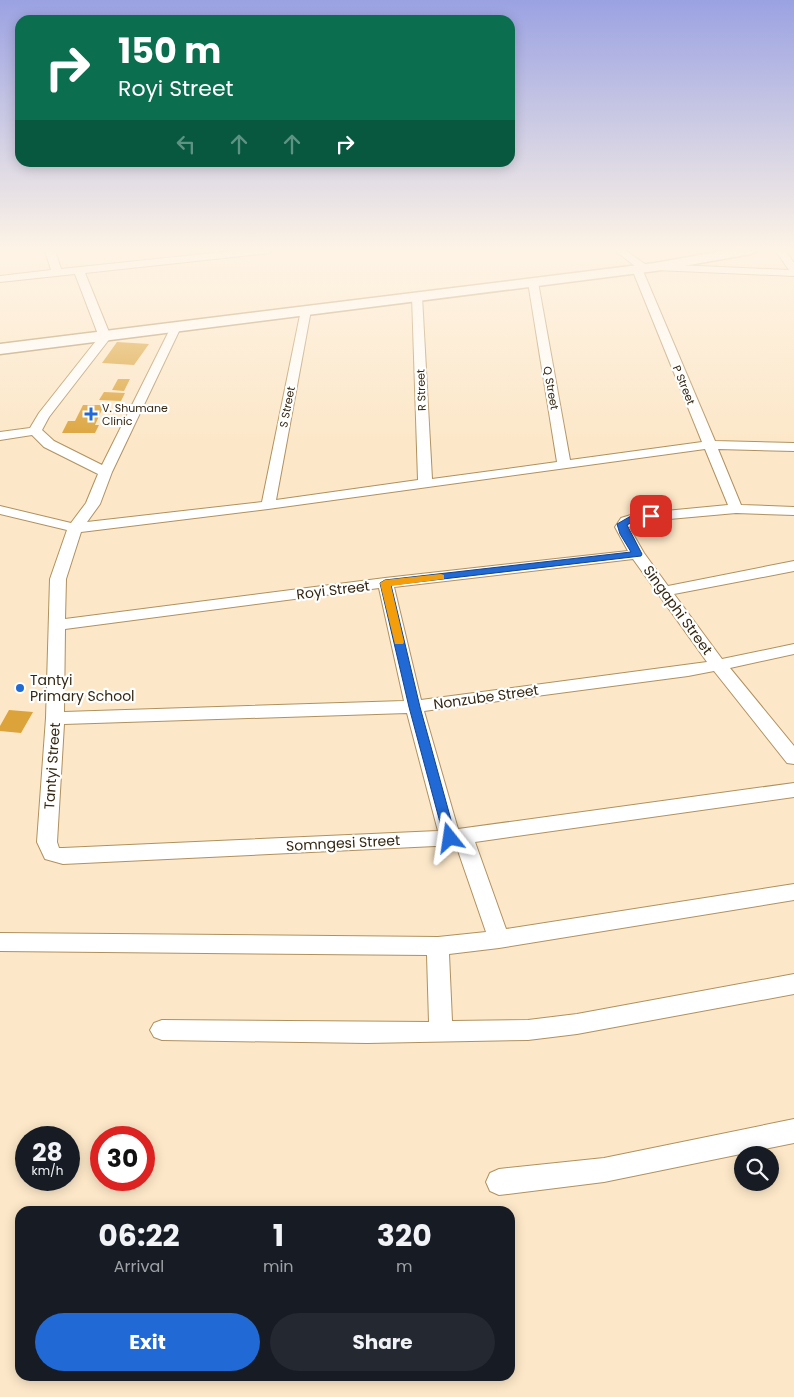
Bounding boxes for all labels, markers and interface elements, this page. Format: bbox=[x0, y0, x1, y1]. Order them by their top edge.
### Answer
text: 150 m bbox=[118, 26, 221, 75]
icon: right bbox=[35, 35, 100, 100]
text: Royi Street bbox=[118, 73, 234, 104]
icon: left bbox=[172, 130, 200, 158]
icon: ahead bbox=[225, 130, 253, 158]
icon: ahead bbox=[278, 130, 306, 158]
icon: right bbox=[331, 130, 359, 158]
street label: P Street bbox=[669, 363, 699, 407]
street label: Q Street bbox=[539, 365, 563, 411]
street label: R Street bbox=[412, 369, 430, 411]
street label: S Street bbox=[275, 385, 299, 429]
place label: V. Shumane Clinic bbox=[102, 400, 168, 429]
marker: V. Shumane Clinic bbox=[84, 407, 98, 421]
pin bbox=[630, 495, 672, 537]
icon: arrive bbox=[637, 502, 665, 530]
street label: Singaphi Street bbox=[639, 561, 717, 659]
street label: Royi Street bbox=[295, 576, 371, 604]
place label: Tantyi Primary School bbox=[30, 670, 135, 706]
street label: Nonzube Street bbox=[432, 680, 540, 714]
marker: Tantyi Primary School bbox=[14, 682, 26, 694]
street label: Tantyi Street bbox=[39, 722, 65, 810]
position arrow bbox=[423, 811, 475, 863]
street label: Somngesi Street bbox=[285, 830, 401, 856]
speed limit sign: 30 bbox=[90, 1126, 155, 1191]
text: 28 bbox=[32, 1135, 63, 1170]
map controls bbox=[734, 1146, 779, 1191]
button: search bbox=[734, 1146, 779, 1191]
text: km/h bbox=[32, 1162, 63, 1179]
text: 06:22 bbox=[98, 1214, 180, 1257]
text: 1 bbox=[273, 1214, 284, 1257]
text: 320 bbox=[377, 1214, 432, 1257]
text: Arrival bbox=[114, 1255, 164, 1278]
text: min bbox=[263, 1255, 294, 1278]
text: m bbox=[396, 1255, 413, 1278]
button: Exit bbox=[35, 1313, 260, 1371]
button: Share bbox=[270, 1313, 495, 1371]

